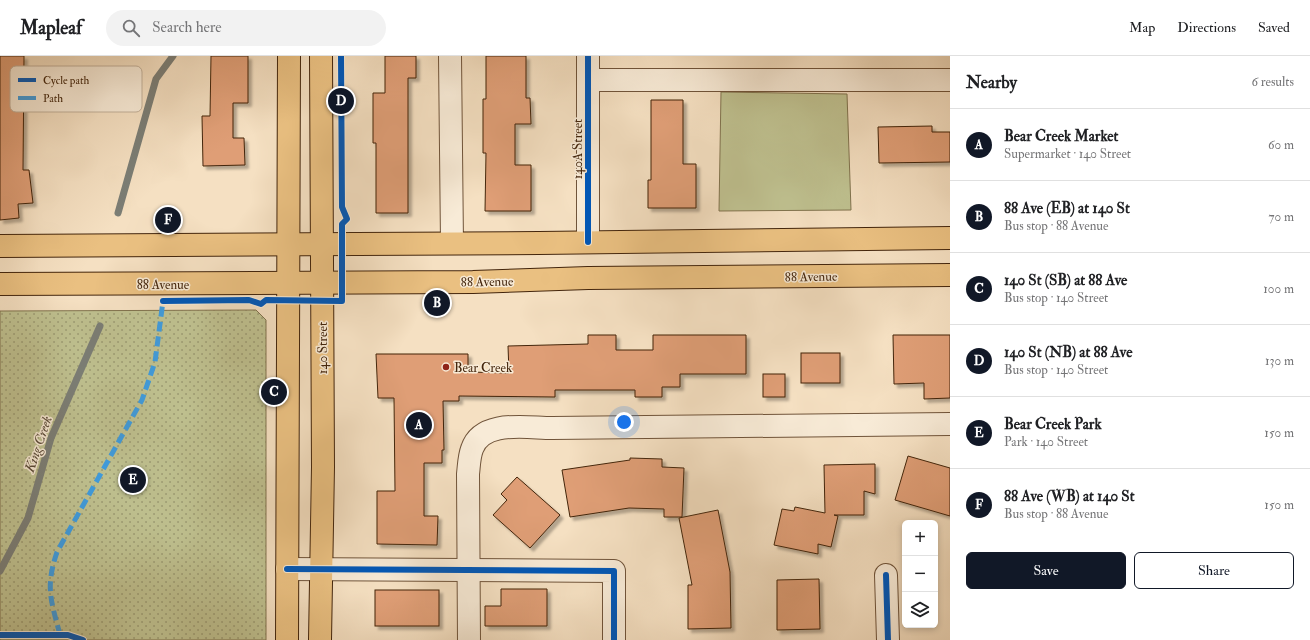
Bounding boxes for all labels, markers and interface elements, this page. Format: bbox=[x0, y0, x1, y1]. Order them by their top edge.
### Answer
search box bbox=[106, 10, 386, 46]
text: Mapleaf bbox=[20, 16, 82, 40]
icon: search bbox=[120, 17, 142, 39]
text: Search here bbox=[152, 18, 222, 37]
text: Map bbox=[1129, 19, 1155, 36]
text: Directions bbox=[1177, 19, 1236, 36]
text: Saved bbox=[1258, 19, 1290, 36]
legend bbox=[10, 66, 142, 112]
text: Nearby bbox=[966, 72, 1017, 93]
text: Cycle path bbox=[43, 74, 89, 88]
text: 6 results bbox=[1251, 74, 1294, 90]
pin: D bbox=[328, 86, 354, 116]
text: Path bbox=[43, 92, 63, 105]
street label: 140A Street bbox=[570, 119, 586, 179]
text: Bear Creek Market bbox=[1004, 127, 1119, 146]
text: A bbox=[975, 137, 983, 153]
text: 60 m bbox=[1268, 137, 1294, 153]
text: Supermarket · 140 Street bbox=[1004, 146, 1131, 162]
text: 88 Ave (EB) at 140 St bbox=[1004, 199, 1130, 218]
pin: F bbox=[155, 205, 181, 235]
text: B bbox=[975, 209, 983, 225]
text: 70 m bbox=[1269, 209, 1294, 225]
text: Bus stop · 88 Avenue bbox=[1004, 218, 1109, 234]
street label: 88 Avenue bbox=[785, 269, 838, 285]
text: 140 St (SB) at 88 Ave bbox=[1004, 271, 1127, 290]
street label: 88 Avenue bbox=[461, 274, 514, 290]
street label: 88 Avenue bbox=[137, 277, 190, 293]
text: C bbox=[974, 281, 984, 297]
text: 100 m bbox=[1263, 281, 1294, 297]
pin: B bbox=[424, 288, 450, 318]
text: Bus stop · 140 Street bbox=[1004, 290, 1108, 306]
street label: 140 Street bbox=[315, 322, 331, 374]
text: 140 St (NB) at 88 Ave bbox=[1004, 343, 1132, 362]
text: D bbox=[974, 353, 984, 369]
text: 130 m bbox=[1265, 353, 1294, 369]
place label: Bear Creek bbox=[454, 360, 513, 376]
marker: Bear Creek bbox=[441, 362, 451, 372]
text: Bus stop · 140 Street bbox=[1004, 362, 1108, 378]
pin: C bbox=[261, 377, 287, 407]
pin: A bbox=[406, 410, 432, 440]
your location bbox=[614, 412, 634, 432]
water label: King Creek bbox=[21, 414, 56, 476]
text: Bear Creek Park bbox=[1004, 415, 1102, 434]
text: E bbox=[974, 425, 984, 441]
text: 150 m bbox=[1264, 425, 1294, 441]
text: Park · 140 Street bbox=[1004, 434, 1088, 450]
pin: E bbox=[120, 465, 146, 495]
text: 88 Ave (WB) at 140 St bbox=[1004, 487, 1135, 506]
text: F bbox=[975, 497, 983, 513]
text: 150 m bbox=[1264, 497, 1294, 513]
text: Bus stop · 88 Avenue bbox=[1004, 506, 1109, 522]
map controls bbox=[902, 520, 938, 628]
button: + bbox=[902, 520, 938, 556]
button: Save bbox=[966, 552, 1126, 589]
button: Share bbox=[1134, 552, 1294, 589]
button: − bbox=[902, 556, 938, 592]
button: layers bbox=[902, 592, 938, 628]

